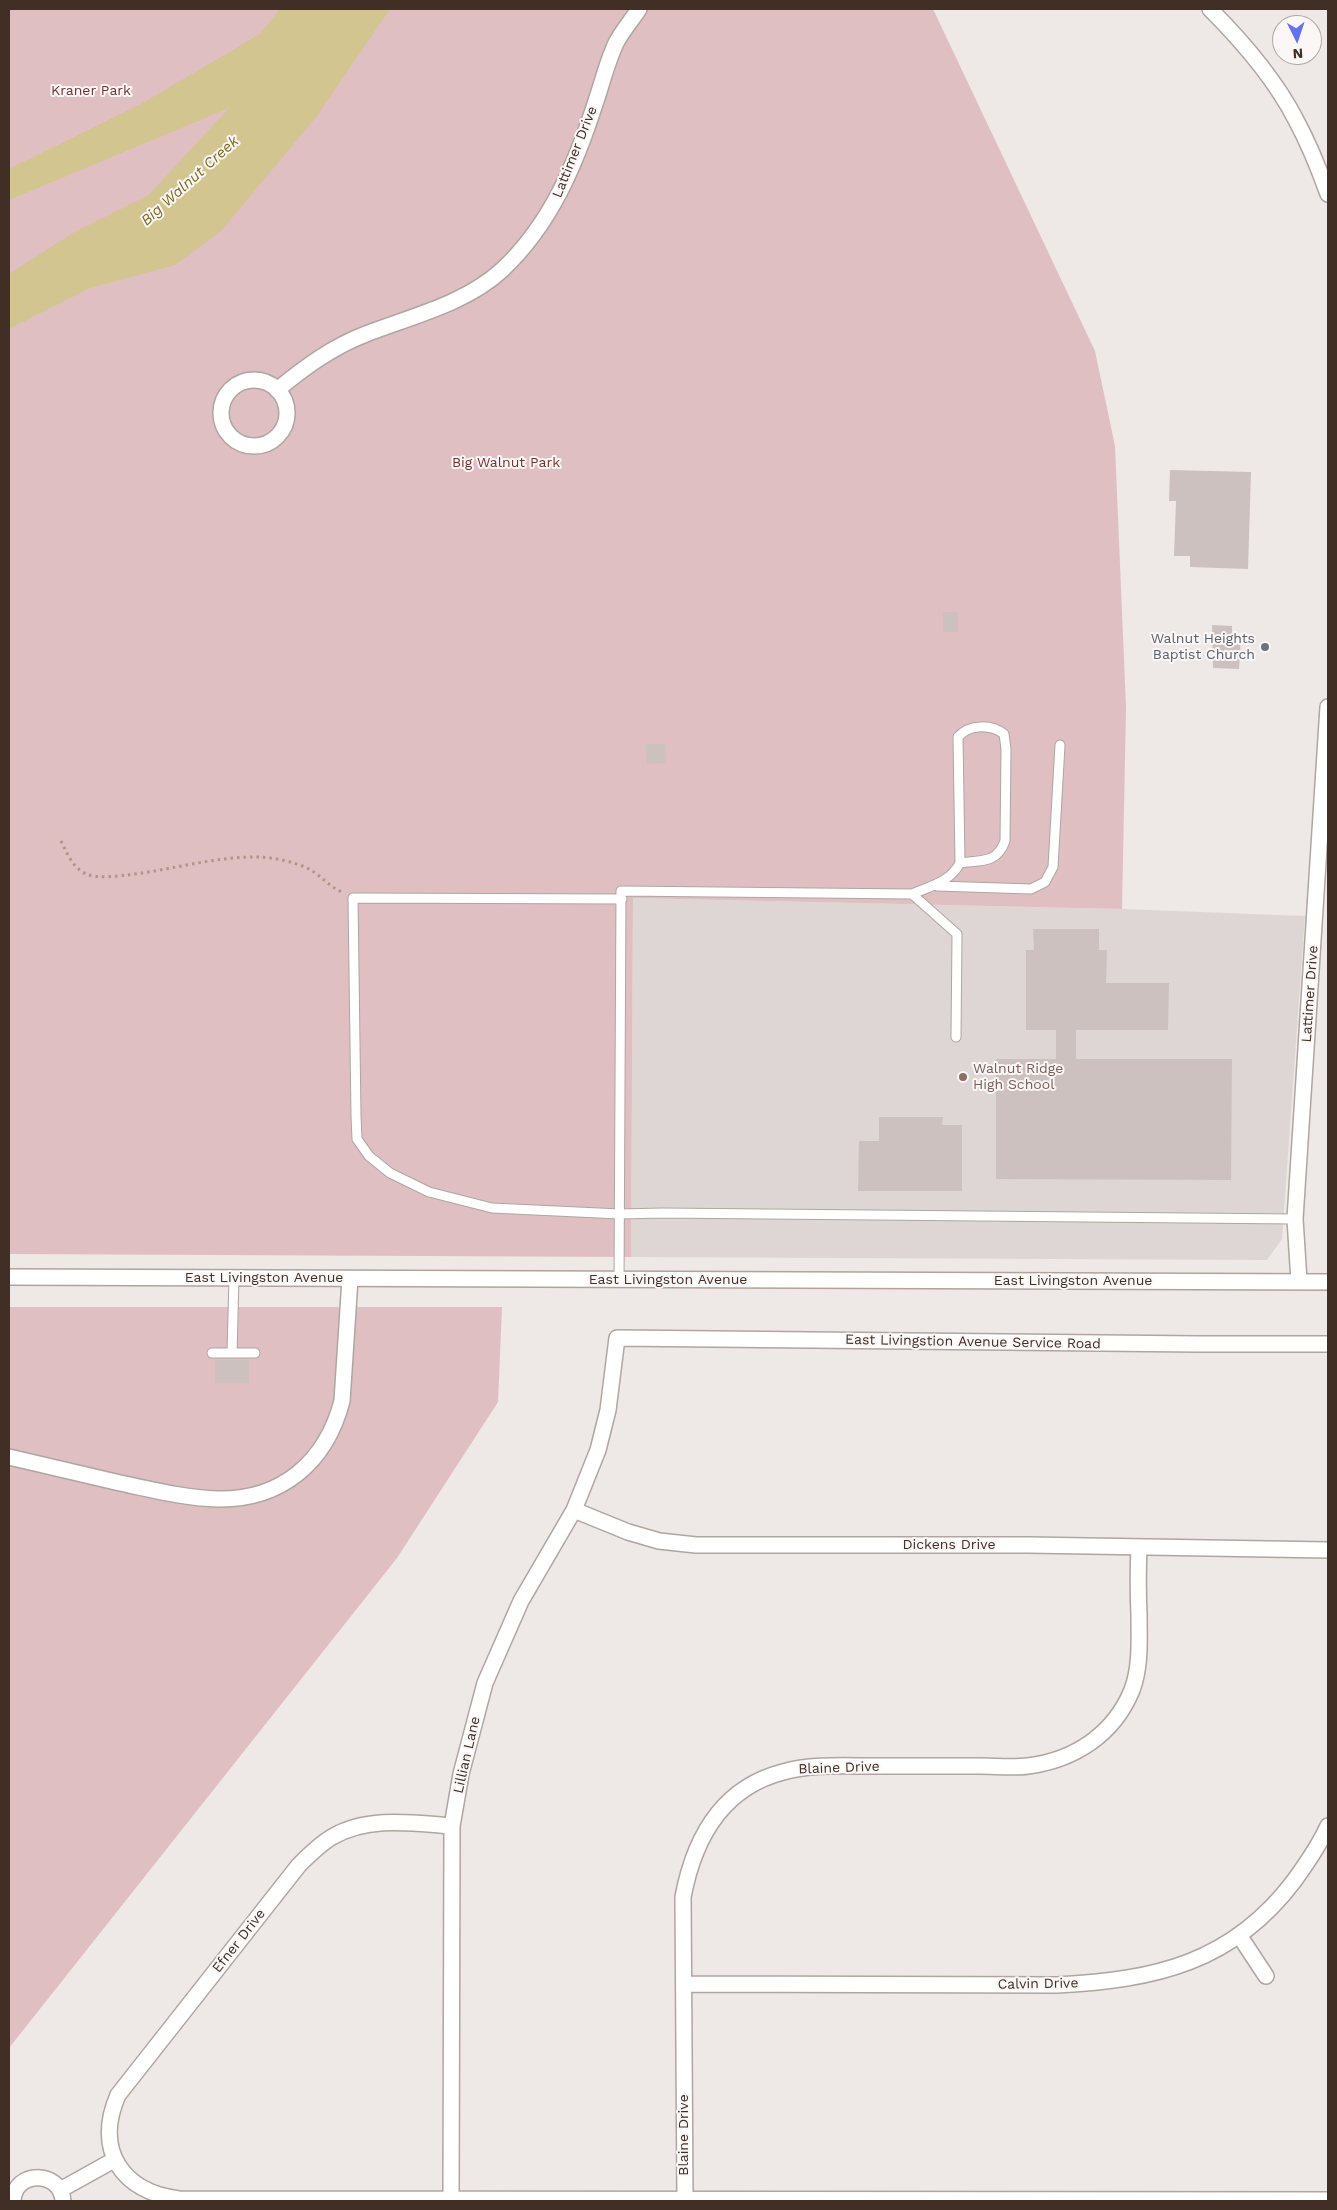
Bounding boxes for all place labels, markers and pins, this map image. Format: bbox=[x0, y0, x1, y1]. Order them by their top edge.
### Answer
place label: Walnut Heights Baptist Church bbox=[1151, 631, 1255, 664]
marker: Walnut Heights Baptist Church bbox=[1259, 641, 1271, 653]
place label: Walnut Ridge High School bbox=[973, 1061, 1063, 1094]
marker: Walnut Ridge High School bbox=[957, 1071, 969, 1083]

